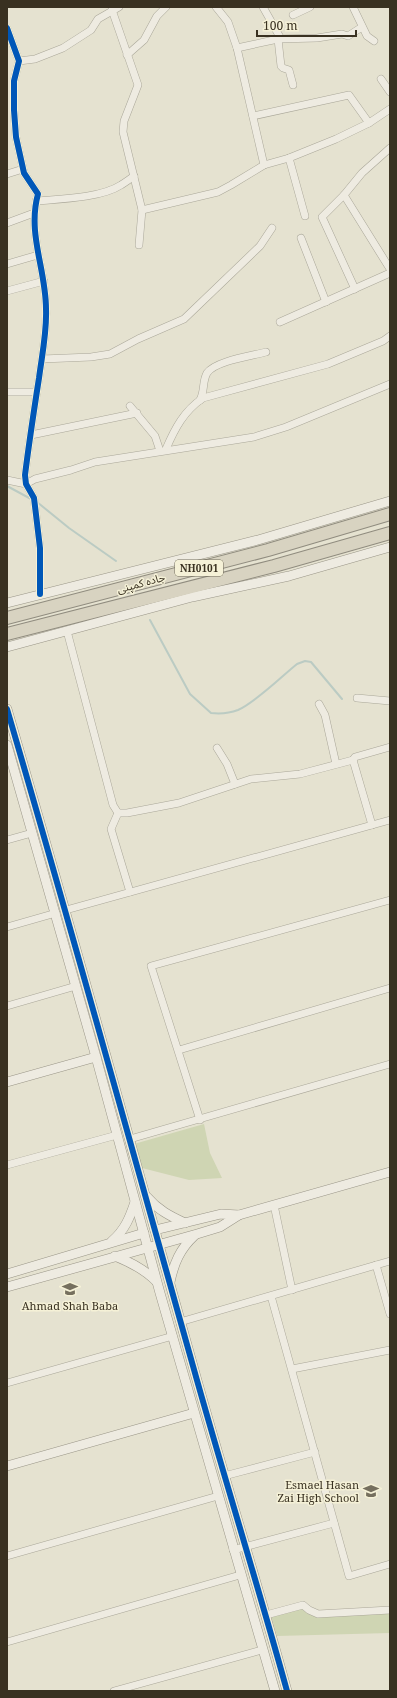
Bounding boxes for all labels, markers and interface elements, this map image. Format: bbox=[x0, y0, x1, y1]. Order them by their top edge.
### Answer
scale bar bbox=[257, 12, 356, 38]
text: 100 m bbox=[263, 17, 298, 34]
road number: NH0101 bbox=[175, 560, 223, 576]
street label: جاده کمپنی bbox=[115, 569, 167, 597]
school or university icon: Ahmad Shah Baba bbox=[61, 1280, 79, 1298]
place label: Ahmad Shah Baba bbox=[22, 1298, 118, 1313]
place label: Esmael Hasan Zai High School bbox=[277, 1477, 360, 1505]
school or university icon: Esmael Hasan Zai High School bbox=[362, 1482, 380, 1500]

